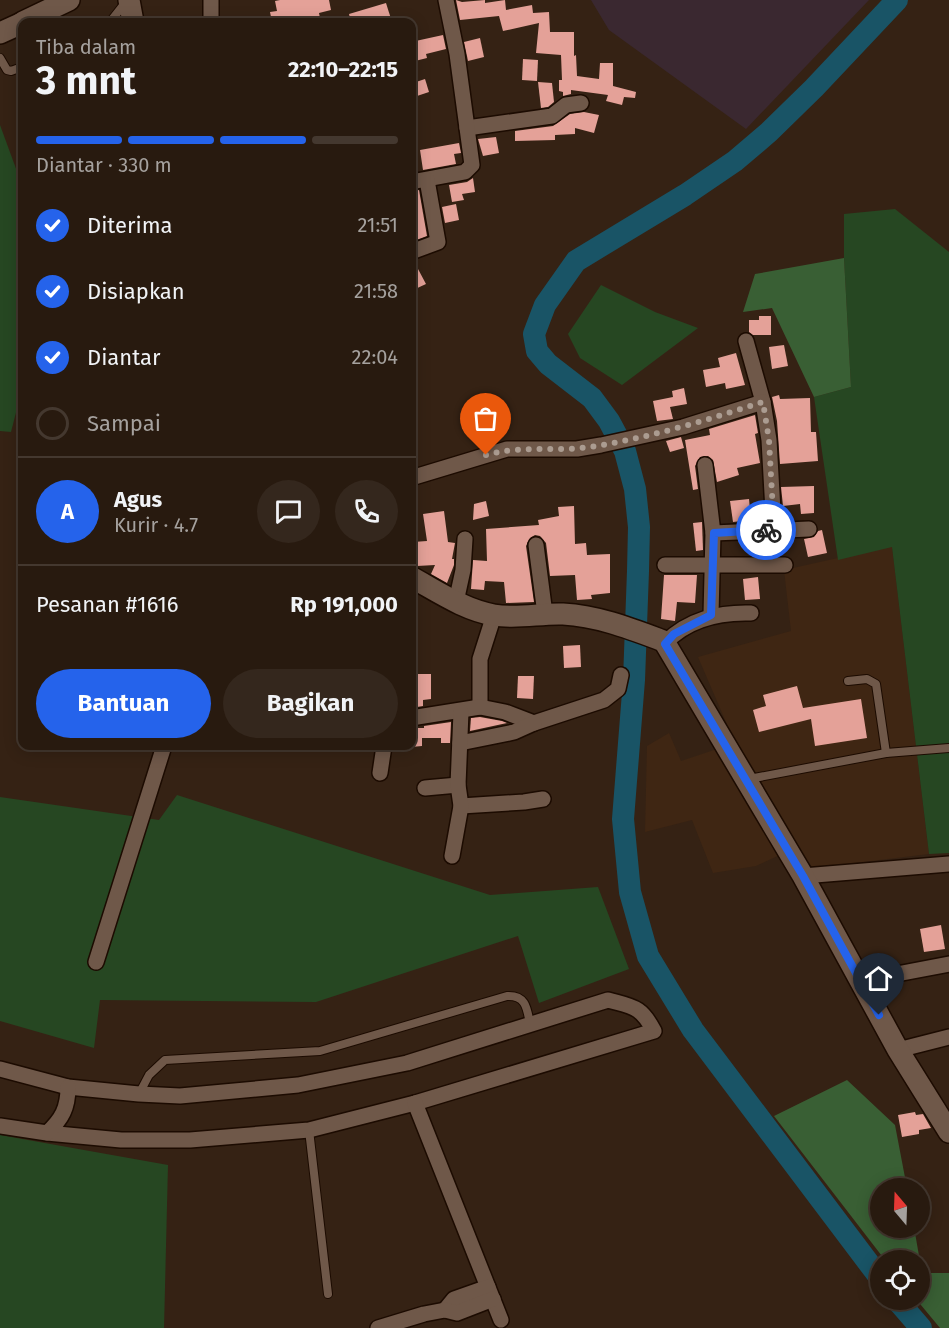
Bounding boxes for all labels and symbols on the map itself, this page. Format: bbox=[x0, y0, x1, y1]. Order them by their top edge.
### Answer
pin bbox=[460, 393, 511, 455]
courier bbox=[736, 500, 796, 560]
pin bbox=[853, 953, 904, 1015]
north arrow bbox=[870, 1178, 930, 1238]

